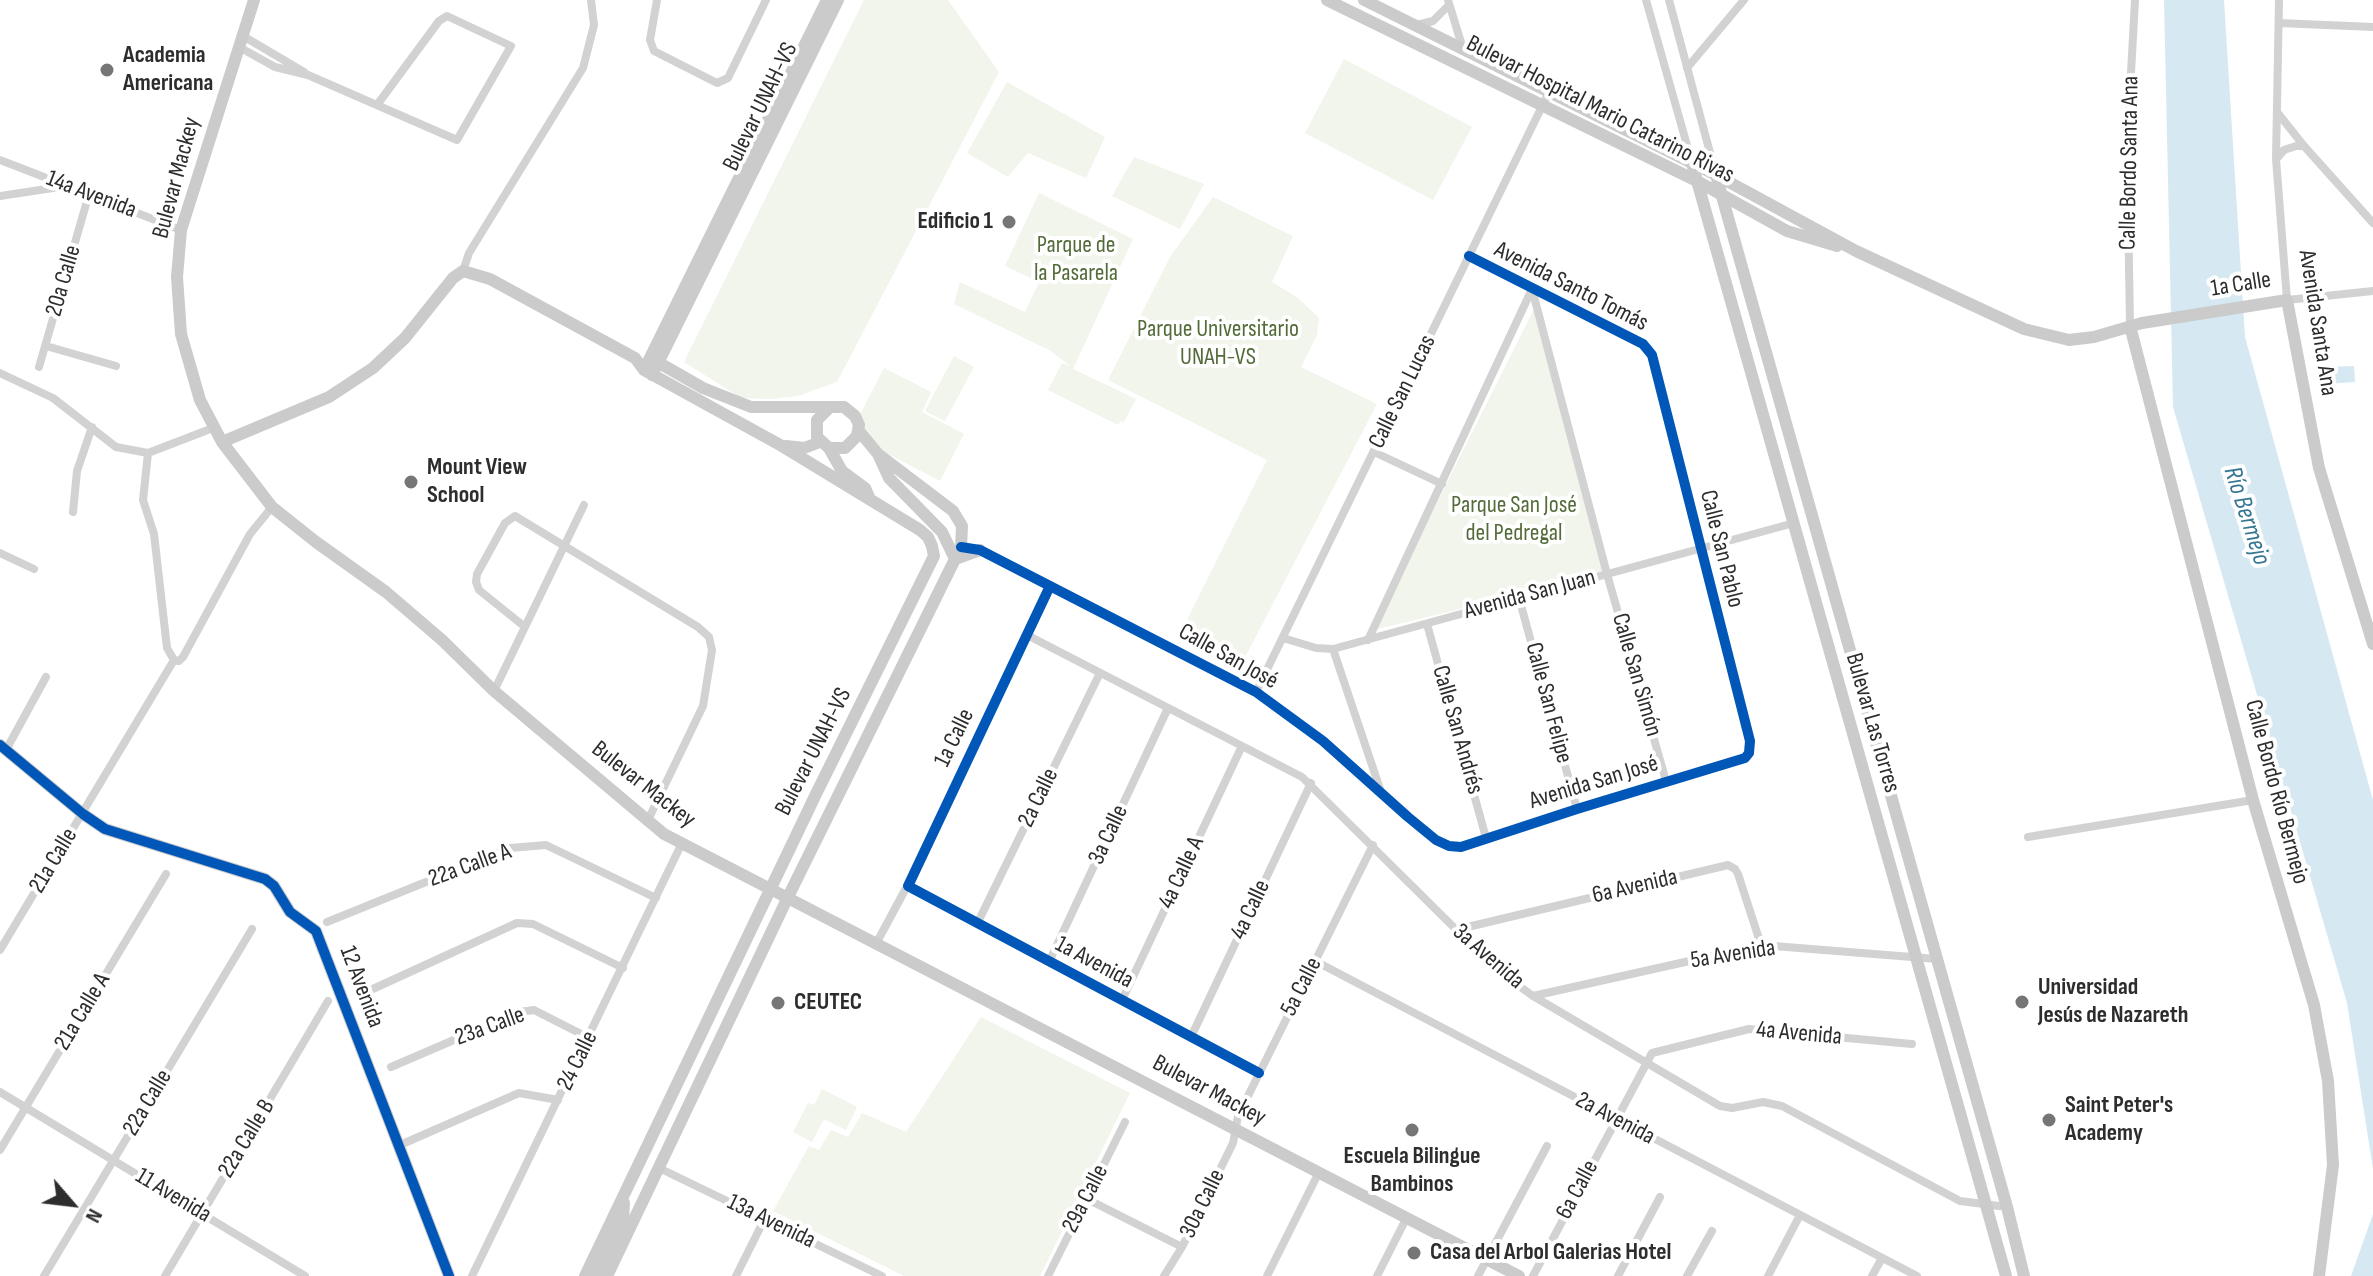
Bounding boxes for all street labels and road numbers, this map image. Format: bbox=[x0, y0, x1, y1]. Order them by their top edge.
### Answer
street label: Bulevar Hospital Mario Catarino Rivas bbox=[1461, 30, 1739, 190]
street label: Bulevar UNAH-VS bbox=[717, 38, 805, 176]
street label: Calle Bordo Santa Ana bbox=[2114, 76, 2146, 250]
street label: Bulevar Mackey bbox=[147, 114, 207, 242]
street label: 14a Avenida bbox=[42, 165, 140, 225]
street label: Avenida Santo Tomás bbox=[1489, 236, 1653, 338]
street label: 20a Calle bbox=[40, 242, 88, 320]
street label: Avenida Santa Ana bbox=[2291, 248, 2343, 398]
street label: 1a Calle bbox=[2209, 266, 2273, 304]
street label: Calle San Lucas bbox=[1363, 331, 1443, 453]
street label: Calle San Pablo bbox=[1693, 487, 1749, 611]
street label: Avenida San Juan bbox=[1461, 564, 1599, 626]
street label: Calle San Simón bbox=[1605, 610, 1667, 740]
street label: Calle San José bbox=[1173, 618, 1283, 696]
street label: Calle San Felipe bbox=[1518, 639, 1578, 767]
street label: Bulevar Las Torres bbox=[1838, 650, 1906, 796]
street label: Calle San Andrés bbox=[1425, 662, 1489, 798]
street label: Bulevar UNAH-VS bbox=[770, 683, 858, 821]
street label: Calle Bordo Río Bermejo bbox=[2238, 697, 2314, 887]
street label: 1a Calle bbox=[929, 704, 981, 772]
street label: Bulevar Mackey bbox=[585, 735, 701, 835]
street label: Avenida San José bbox=[1526, 750, 1662, 816]
street label: 2a Calle bbox=[1012, 764, 1066, 832]
street label: 3a Calle bbox=[1083, 801, 1135, 869]
street label: 21a Calle bbox=[23, 823, 85, 899]
street label: 4a Calle A bbox=[1153, 832, 1211, 914]
street label: 22a Calle A bbox=[425, 838, 515, 894]
street label: 6a Avenida bbox=[1590, 863, 1680, 911]
street label: 4a Calle bbox=[1225, 876, 1277, 944]
street label: 3a Avenida bbox=[1446, 918, 1530, 996]
street label: 1a Avenida bbox=[1050, 930, 1138, 996]
street label: 5a Avenida bbox=[1689, 934, 1777, 976]
street label: 12 Avenida bbox=[332, 942, 390, 1032]
street label: 5a Calle bbox=[1275, 953, 1329, 1021]
street label: 21a Calle A bbox=[49, 968, 117, 1056]
street label: 23a Calle bbox=[451, 1001, 529, 1053]
street label: 4a Avenida bbox=[1755, 1016, 1843, 1052]
street label: 24 Calle bbox=[551, 1027, 605, 1095]
street label: Bulevar Mackey bbox=[1147, 1049, 1271, 1133]
street label: 22a Calle bbox=[117, 1065, 179, 1141]
street label: 2a Avenida bbox=[1570, 1086, 1660, 1152]
street label: 22a Calle B bbox=[212, 1095, 282, 1183]
street label: 6a Calle bbox=[1551, 1156, 1605, 1224]
street label: 29a Calle bbox=[1057, 1160, 1115, 1238]
street label: 11 Avenida bbox=[130, 1162, 216, 1230]
street label: 30a Calle bbox=[1174, 1165, 1232, 1243]
street label: 13a Avenida bbox=[722, 1188, 820, 1256]

